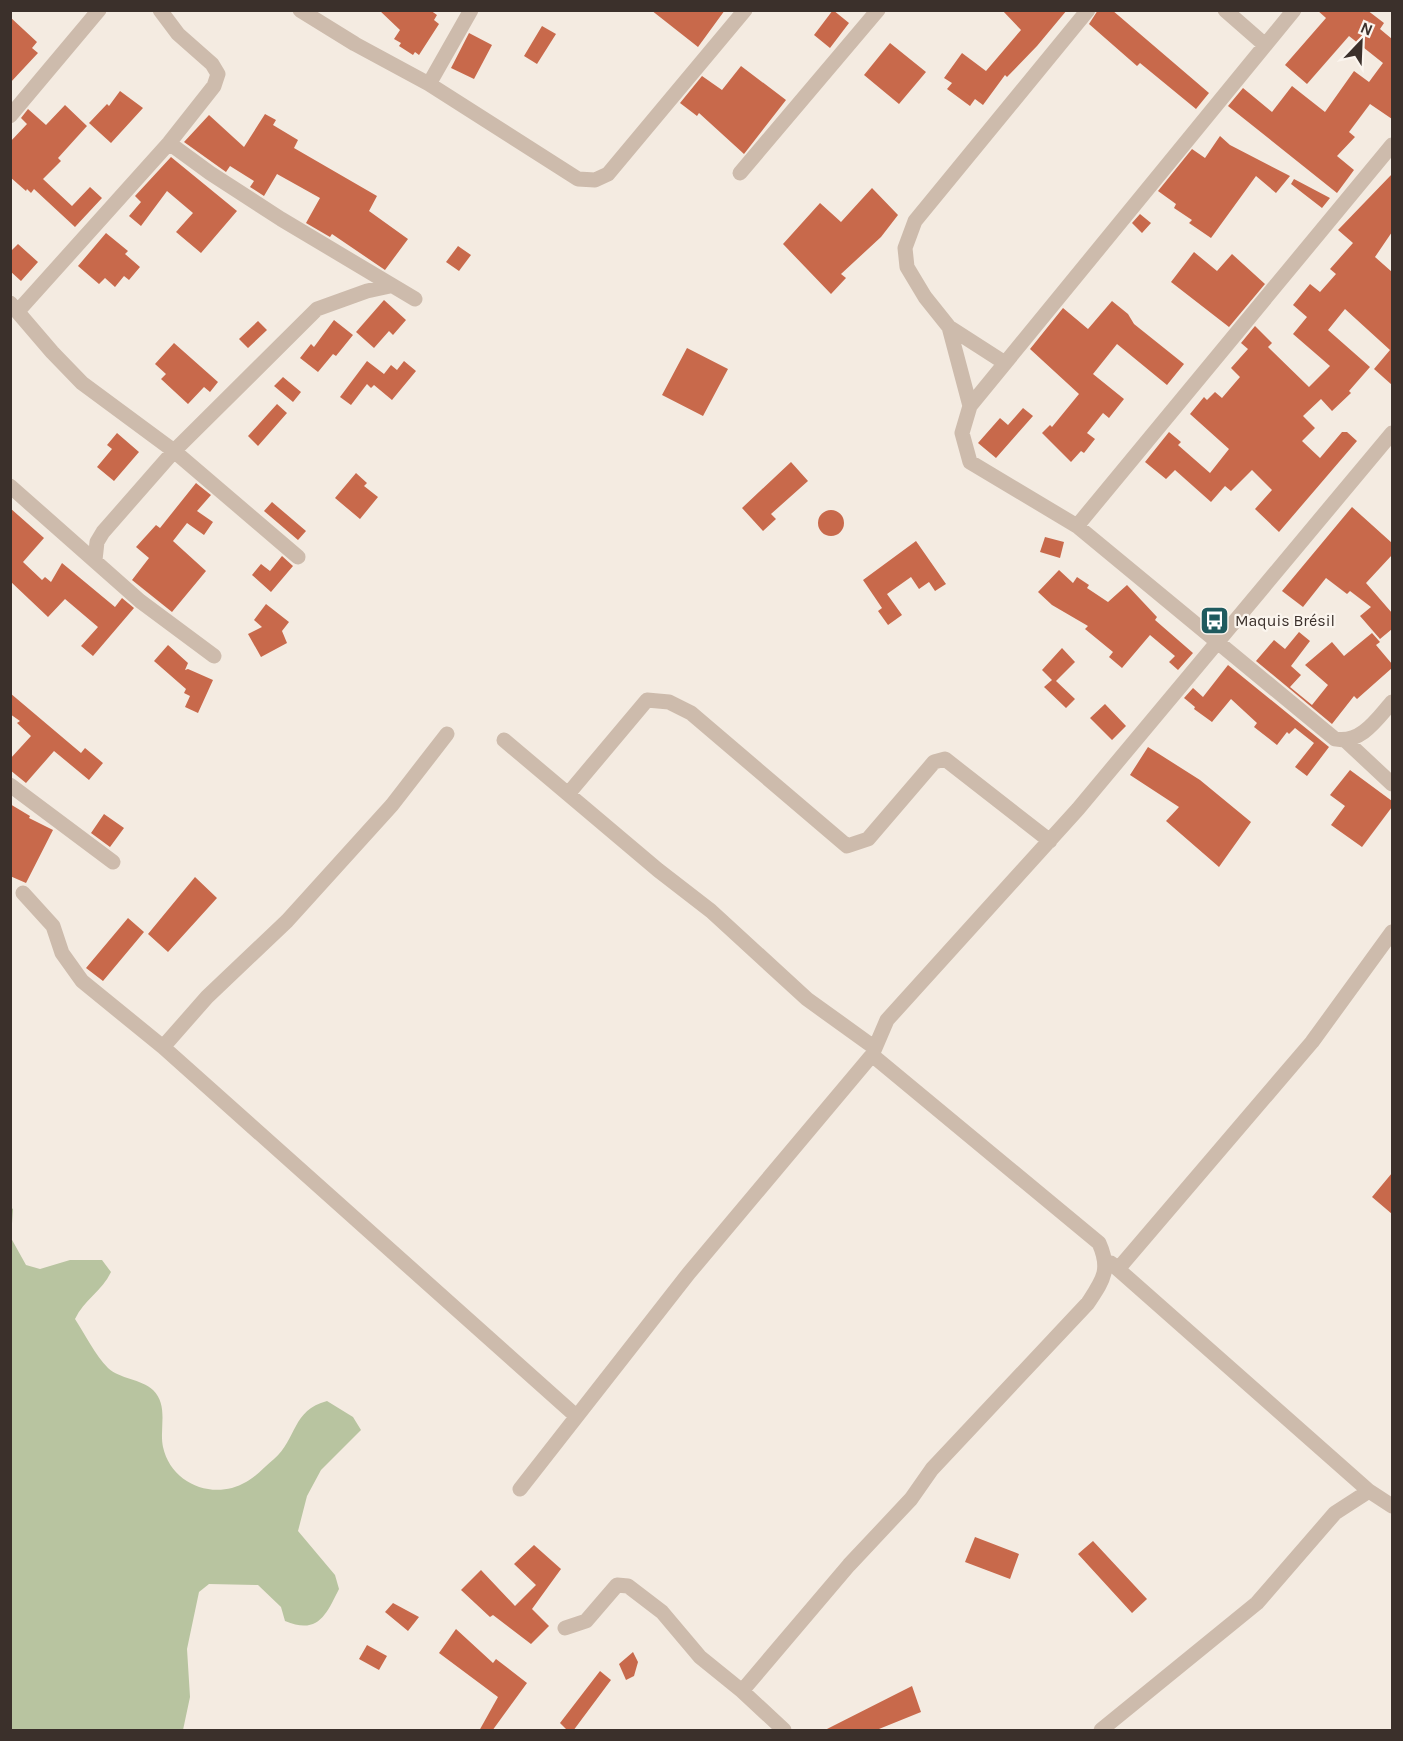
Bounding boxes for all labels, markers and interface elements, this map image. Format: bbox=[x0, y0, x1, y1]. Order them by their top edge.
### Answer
north arrow bbox=[1331, 12, 1391, 72]
text: N bbox=[1358, 18, 1376, 40]
bus stop icon: Maquis Brésil bbox=[1198, 604, 1230, 636]
place label: Maquis Brésil bbox=[1235, 611, 1335, 630]

